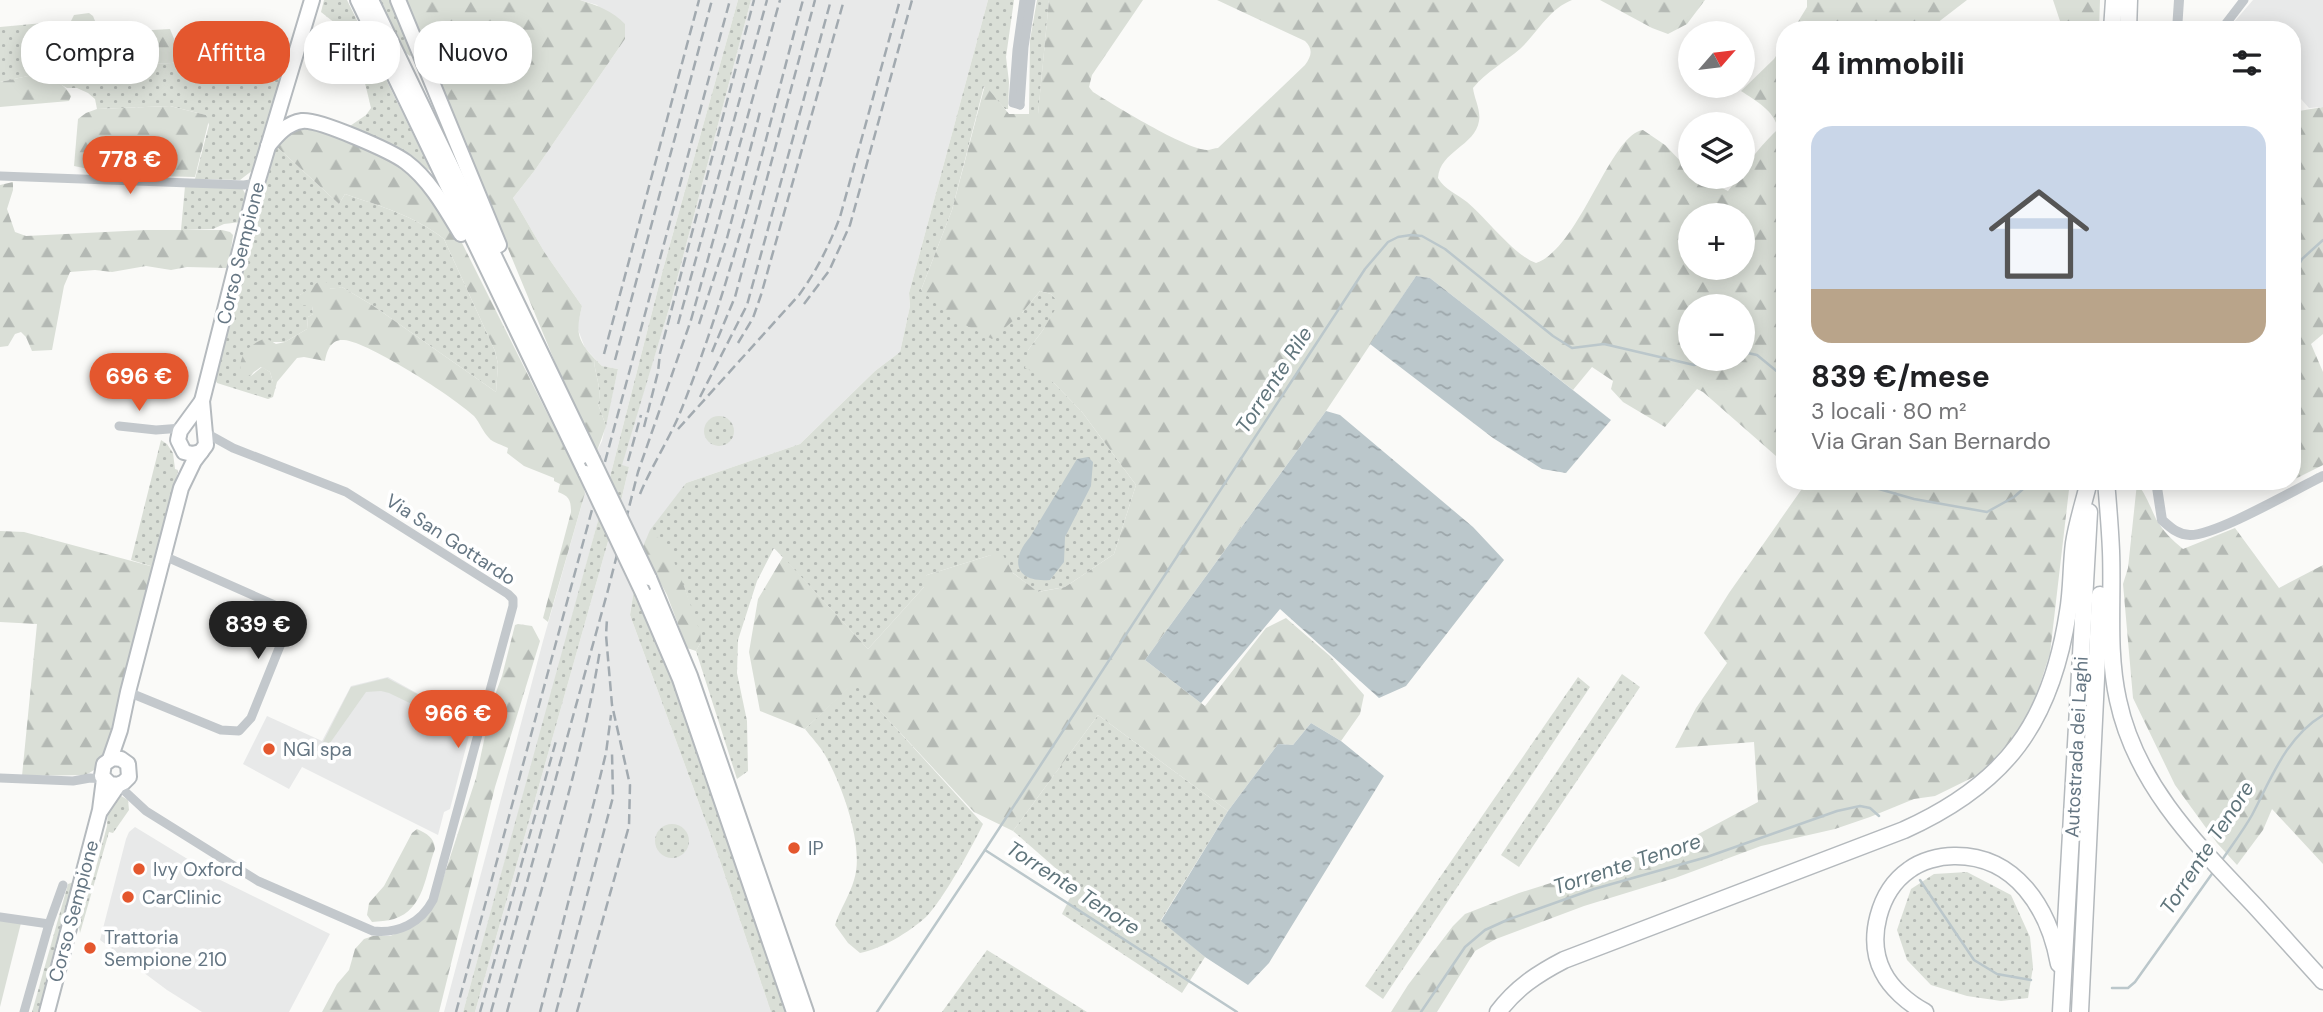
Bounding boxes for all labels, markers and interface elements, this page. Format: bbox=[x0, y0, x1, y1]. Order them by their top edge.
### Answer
chip: Compra bbox=[21, 21, 159, 84]
chip: Affitta bbox=[173, 21, 290, 84]
chip: Filtri bbox=[304, 21, 400, 84]
chip: Nuovo bbox=[414, 21, 532, 84]
north arrow bbox=[1678, 21, 1755, 98]
map controls bbox=[1678, 21, 1755, 371]
text: 4 immobili bbox=[1811, 44, 1965, 83]
icon: filters bbox=[2228, 44, 2266, 82]
button: layers bbox=[1678, 112, 1755, 189]
pin: 778 € bbox=[81, 136, 179, 196]
text: 778 € bbox=[99, 144, 161, 174]
icon: home bbox=[1976, 171, 2102, 297]
street label: Corso Sempione bbox=[211, 179, 270, 327]
button: + bbox=[1678, 203, 1755, 280]
button: − bbox=[1678, 294, 1755, 371]
water label: Torrente Rile bbox=[1229, 321, 1319, 439]
pin: 696 € bbox=[90, 354, 188, 413]
text: 839 €/mese bbox=[1811, 357, 1990, 396]
text: 696 € bbox=[106, 361, 172, 391]
text: 3 locali · 80 m² bbox=[1811, 396, 1967, 426]
text: Via Gran San Bernardo bbox=[1811, 426, 2051, 456]
street label: Via San Gottardo bbox=[381, 488, 521, 591]
pin: 839 € bbox=[209, 602, 307, 661]
text: 839 € bbox=[225, 609, 291, 639]
street label: Autostrada dei Laghi bbox=[2059, 656, 2094, 838]
pin: 966 € bbox=[409, 690, 507, 750]
text: 966 € bbox=[424, 698, 492, 728]
place label: NGI spa bbox=[283, 737, 352, 762]
marker: NGI spa bbox=[261, 741, 277, 757]
water label: Torrente Tenore bbox=[2153, 776, 2261, 920]
water label: Torrente Tenore bbox=[1549, 827, 1705, 901]
water label: Torrente Tenore bbox=[1001, 834, 1145, 942]
place label: IP bbox=[808, 836, 823, 861]
street label: Corso Sempione bbox=[43, 837, 104, 985]
marker: IP bbox=[786, 840, 802, 856]
place label: Ivy Oxford bbox=[153, 857, 243, 882]
marker: Ivy Oxford bbox=[131, 861, 147, 877]
place label: CarClinic bbox=[142, 885, 222, 910]
marker: CarClinic bbox=[120, 889, 136, 905]
place label: Trattoria Sempione 210 bbox=[104, 925, 227, 972]
marker: Trattoria Sempione 210 bbox=[82, 940, 98, 956]

